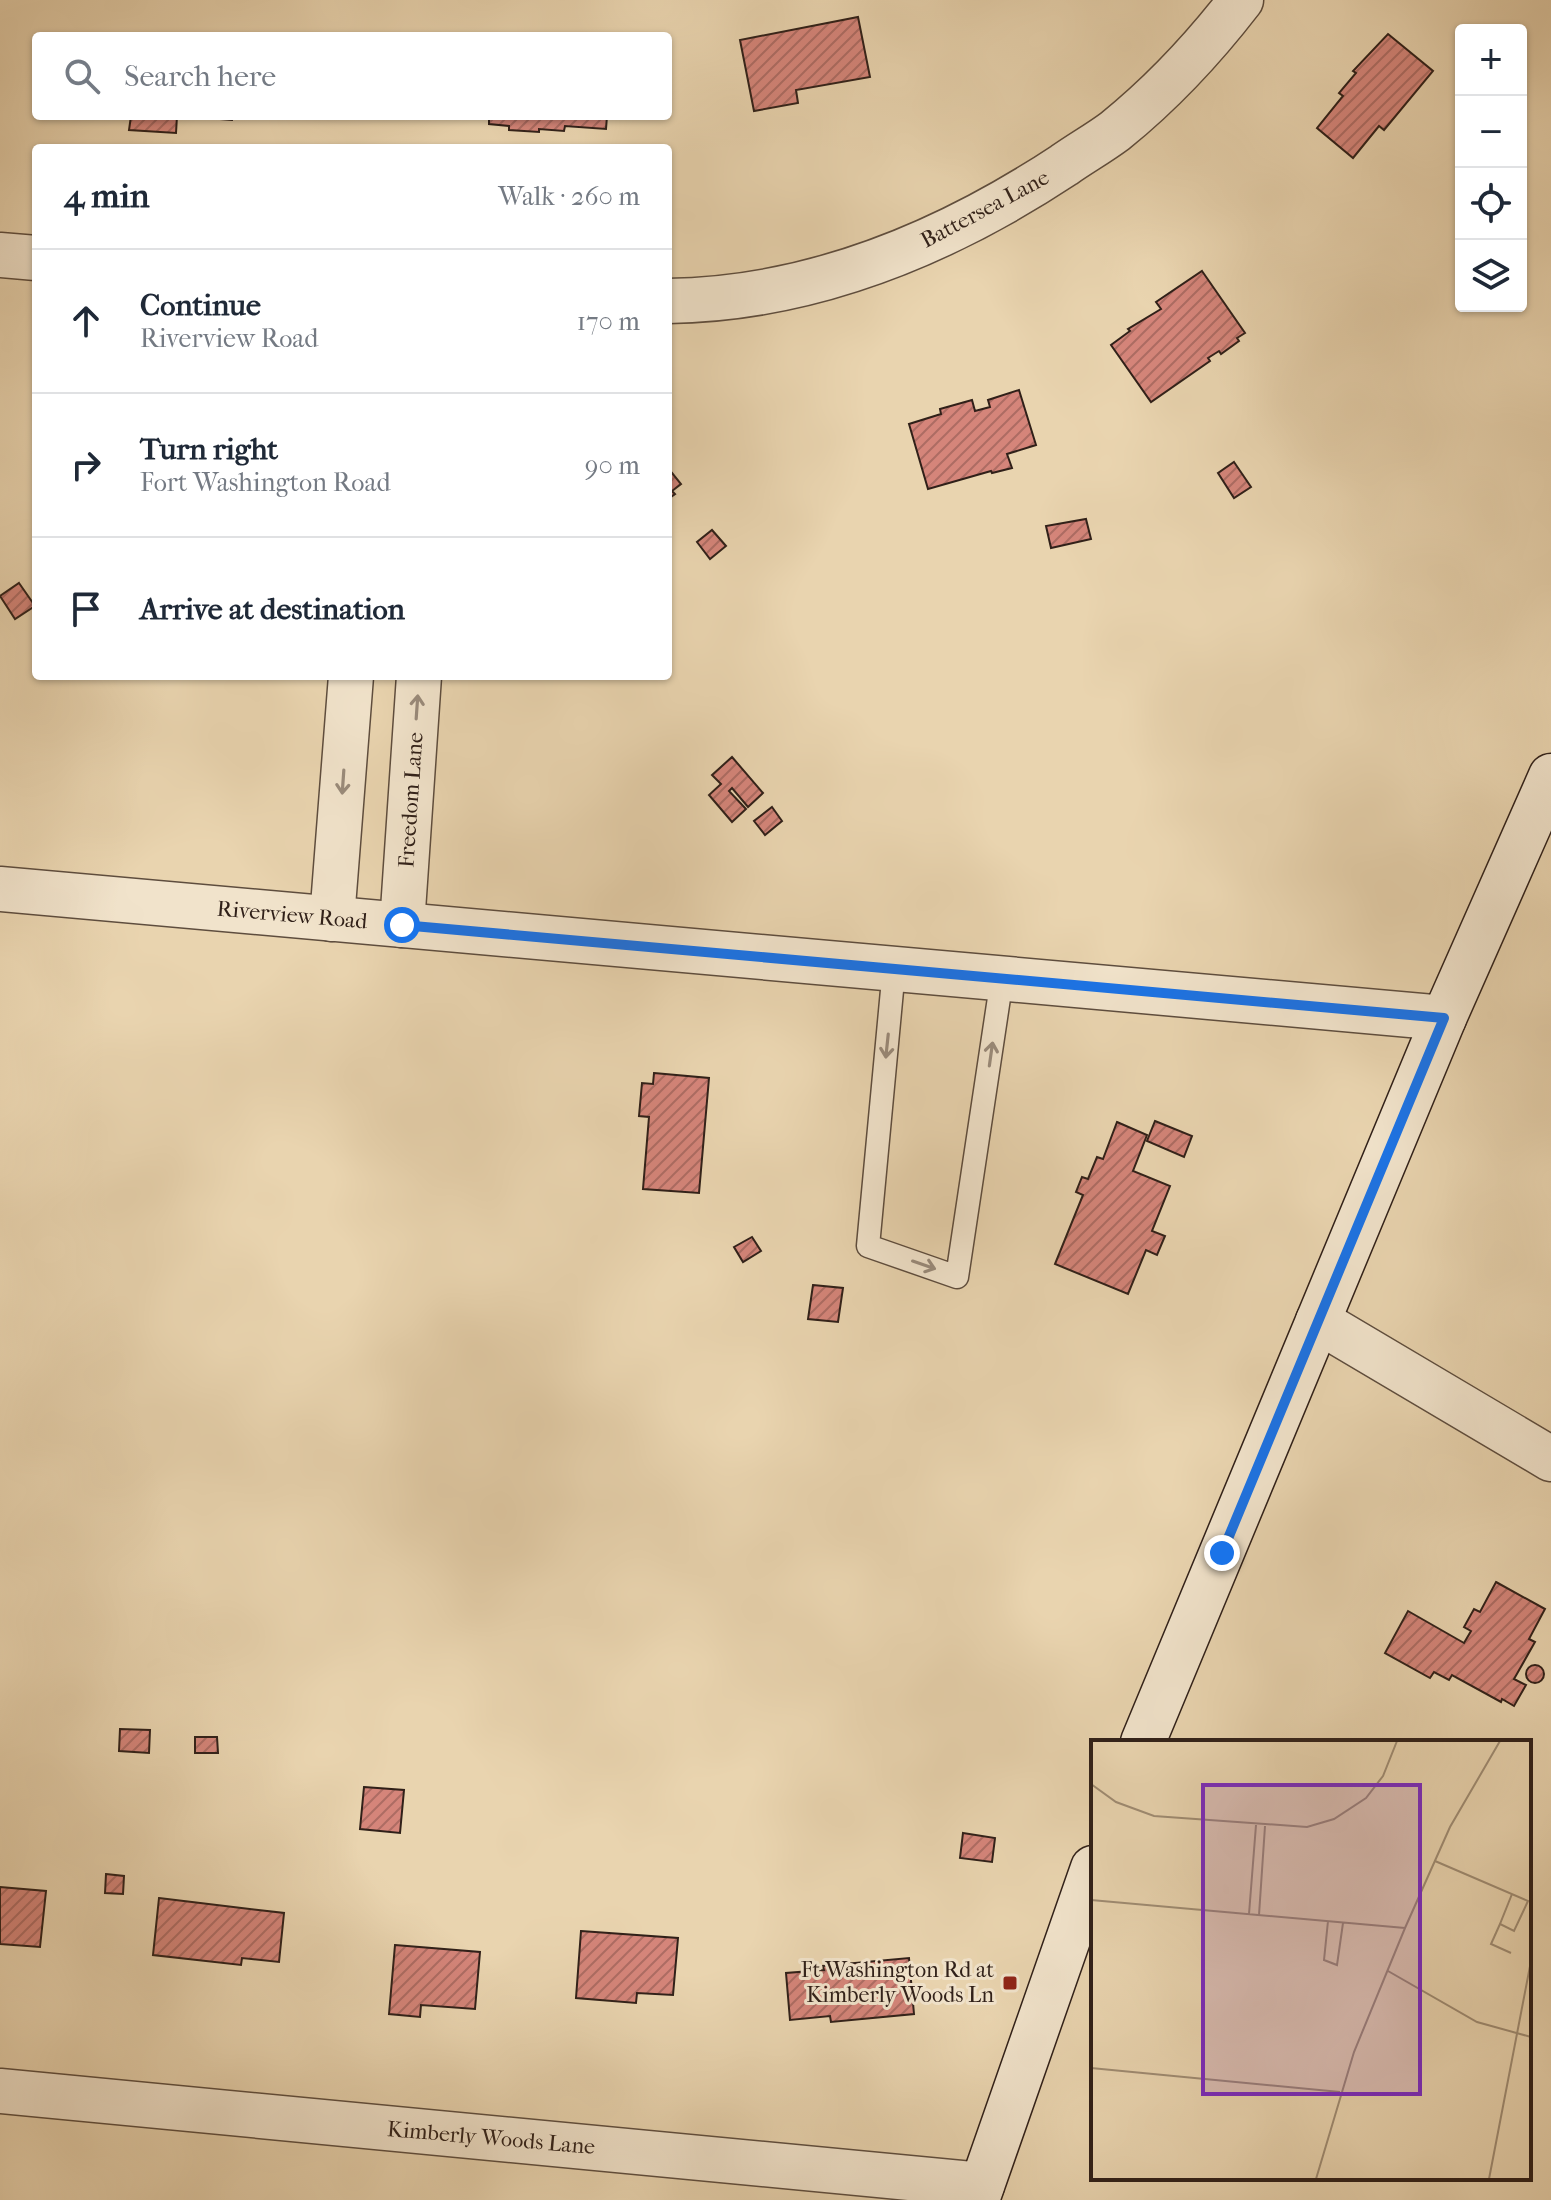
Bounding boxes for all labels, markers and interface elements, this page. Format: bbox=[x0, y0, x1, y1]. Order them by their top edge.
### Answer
map controls bbox=[1455, 24, 1527, 312]
button: + bbox=[1455, 24, 1527, 96]
search box bbox=[32, 32, 672, 120]
icon: search bbox=[60, 54, 104, 98]
text: Search here bbox=[124, 59, 276, 94]
button: − bbox=[1455, 96, 1527, 168]
street label: Battersea Lane bbox=[916, 164, 1054, 254]
button: locate bbox=[1455, 168, 1527, 240]
text: 4 min bbox=[64, 176, 149, 216]
text: Walk · 260 m bbox=[498, 181, 640, 212]
button: layers bbox=[1455, 240, 1527, 312]
text: Continue bbox=[140, 288, 261, 323]
icon: ahead bbox=[64, 299, 108, 343]
text: 170 m bbox=[577, 306, 640, 337]
text: Riverview Road bbox=[140, 323, 319, 354]
text: Turn right bbox=[140, 432, 278, 467]
icon: right bbox=[64, 443, 108, 487]
text: 90 m bbox=[585, 450, 640, 481]
text: Fort Washington Road bbox=[140, 467, 391, 498]
icon: arrive bbox=[64, 587, 108, 631]
text: Arrive at destination bbox=[140, 592, 405, 627]
one-way arrow bbox=[410, 694, 425, 721]
street label: Freedom Lane bbox=[393, 731, 429, 869]
one-way arrow bbox=[335, 768, 350, 795]
street label: Riverview Road bbox=[216, 895, 369, 935]
route start bbox=[384, 907, 420, 943]
one-way arrow bbox=[879, 1032, 894, 1059]
one-way arrow bbox=[984, 1041, 999, 1068]
one-way arrow bbox=[911, 1259, 936, 1274]
route end bbox=[1204, 1535, 1240, 1571]
inset map bbox=[1091, 1740, 1531, 2180]
place label: Ft Washington Rd at Kimberly Woods Ln bbox=[801, 1957, 994, 2008]
marker: Ft Washington Rd at Kimberly Woods Ln bbox=[1001, 1974, 1019, 1992]
street label: Kimberly Woods Lane bbox=[386, 2116, 596, 2160]

